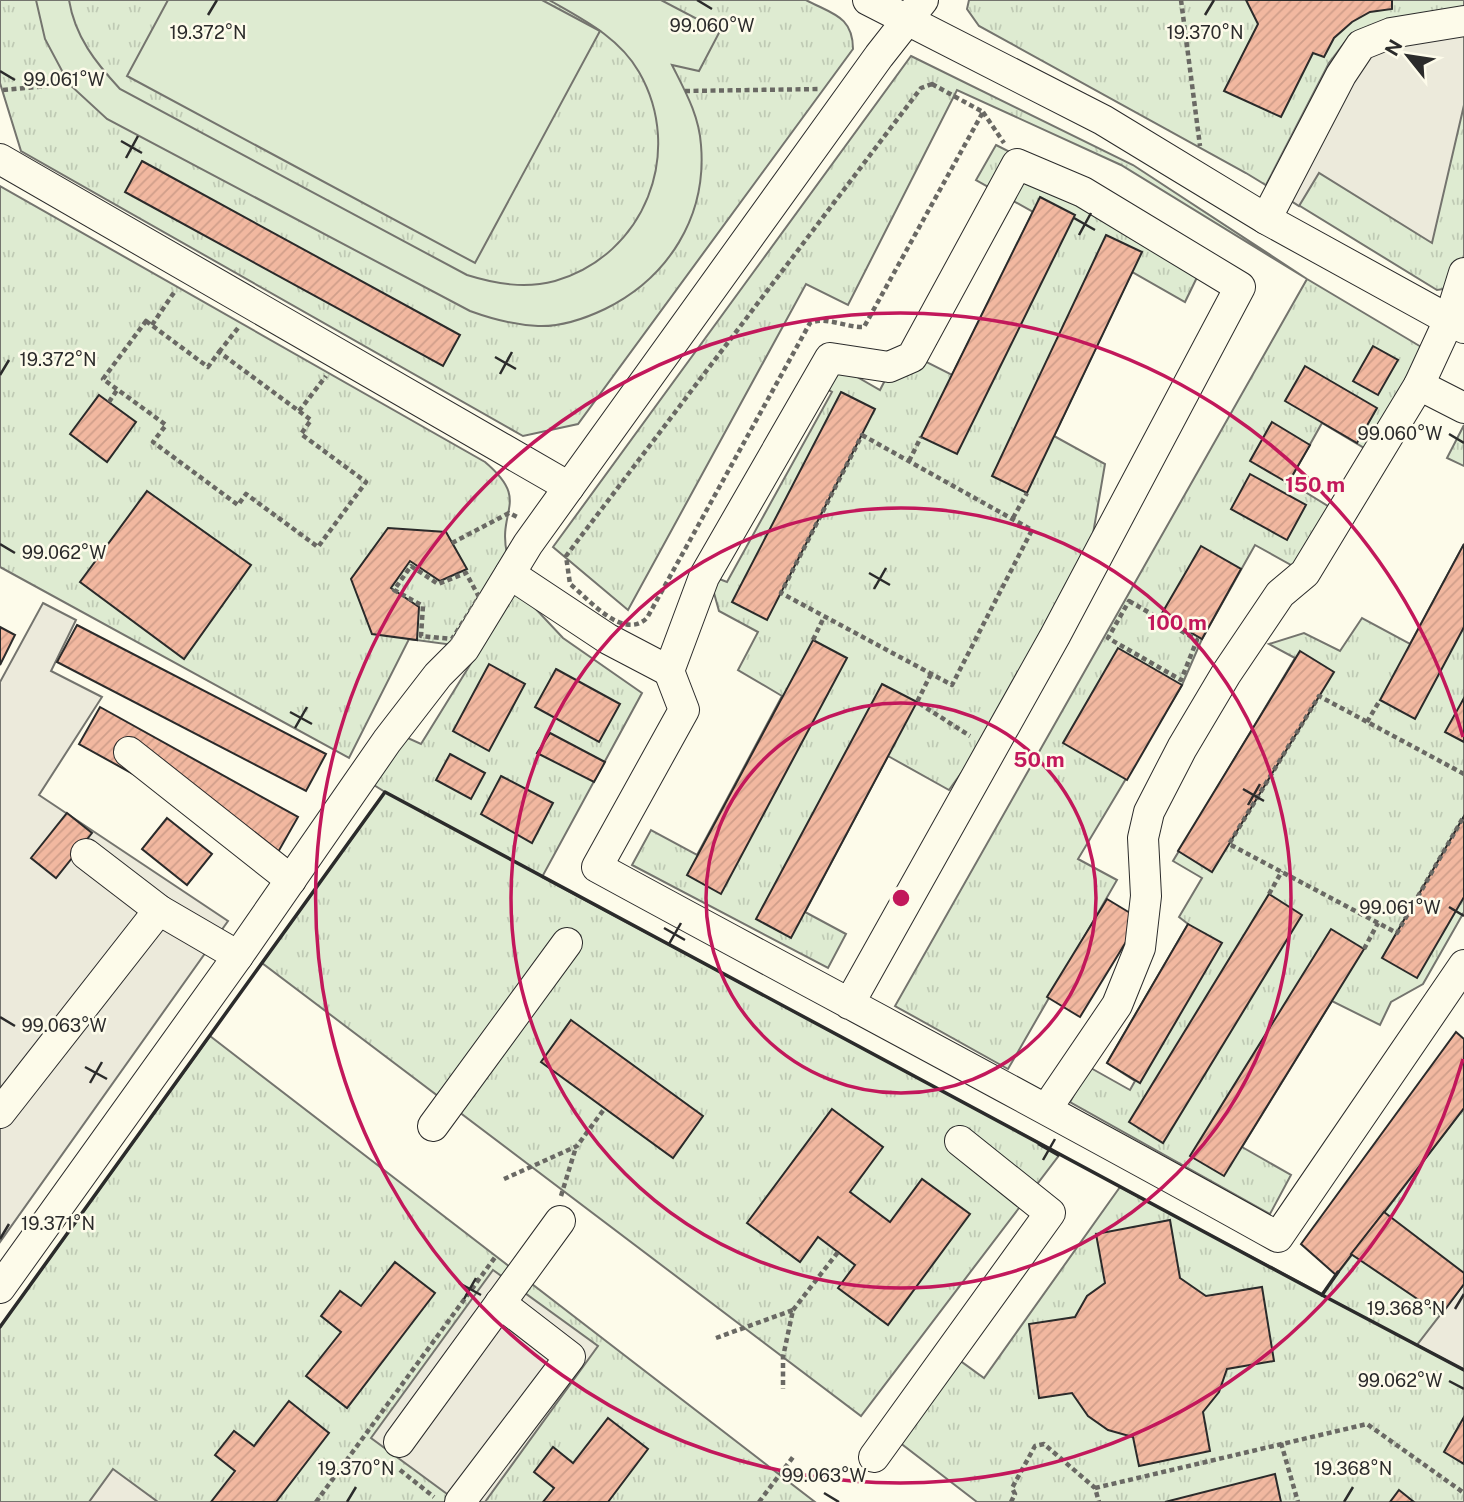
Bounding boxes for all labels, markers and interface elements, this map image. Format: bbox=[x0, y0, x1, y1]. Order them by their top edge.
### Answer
text: 99.060°W bbox=[670, 15, 754, 36]
north arrow bbox=[1373, 21, 1443, 91]
text: 19.372°N bbox=[169, 22, 247, 43]
text: 19.370°N bbox=[1166, 22, 1244, 43]
text: N bbox=[1380, 36, 1407, 59]
text: 99.061°W bbox=[23, 69, 105, 90]
text: 19.372°N bbox=[19, 349, 97, 370]
text: 99.060°W bbox=[1358, 423, 1442, 444]
text: 150 m bbox=[1285, 472, 1345, 497]
text: 99.062°W bbox=[22, 542, 106, 563]
text: 100 m bbox=[1147, 610, 1207, 635]
text: 50 m bbox=[1013, 747, 1065, 772]
centre of rings bbox=[889, 886, 913, 910]
text: 99.061°W bbox=[1359, 897, 1441, 918]
text: 99.063°W bbox=[21, 1015, 107, 1036]
text: 19.371°N bbox=[21, 1213, 95, 1234]
text: 19.368°N bbox=[1367, 1298, 1445, 1319]
text: 99.062°W bbox=[1358, 1370, 1442, 1391]
text: 19.370°N bbox=[317, 1458, 395, 1479]
text: 19.368°N bbox=[1314, 1458, 1392, 1479]
text: 99.063°W bbox=[781, 1465, 867, 1486]

